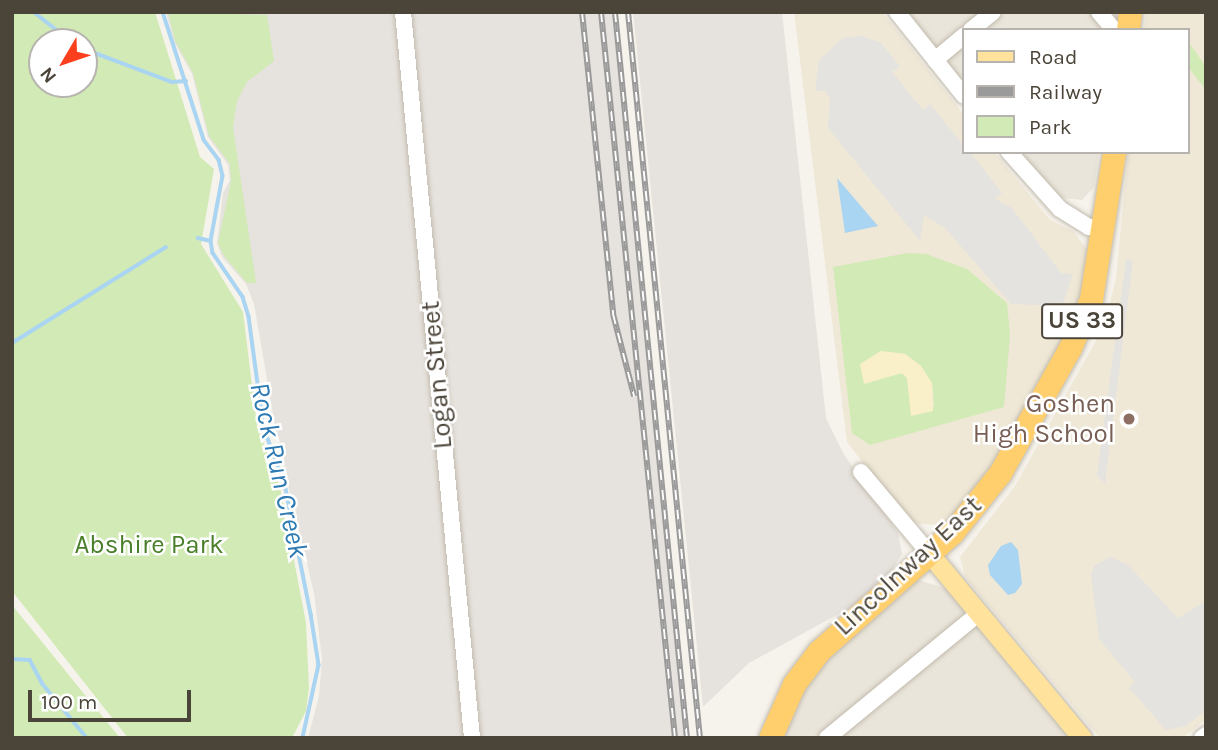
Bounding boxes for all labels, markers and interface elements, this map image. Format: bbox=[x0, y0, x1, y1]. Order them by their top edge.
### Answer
north arrow bbox=[28, 28, 98, 98]
legend bbox=[962, 28, 1190, 154]
text: Road bbox=[1029, 45, 1077, 69]
text: N bbox=[35, 63, 61, 87]
text: Railway bbox=[1029, 80, 1102, 104]
text: Park bbox=[1029, 115, 1072, 139]
street label: Logan Street bbox=[415, 300, 459, 450]
road number: US 33 bbox=[1040, 300, 1124, 342]
water label: Rock Run Creek bbox=[242, 379, 316, 561]
place label: Goshen High School bbox=[973, 388, 1115, 450]
marker: Goshen High School bbox=[1121, 411, 1137, 427]
street label: Lincolnway East bbox=[828, 490, 988, 642]
park label: Abshire Park bbox=[74, 529, 224, 561]
scale bar bbox=[32, 676, 194, 720]
text: 100 m bbox=[41, 690, 98, 714]

